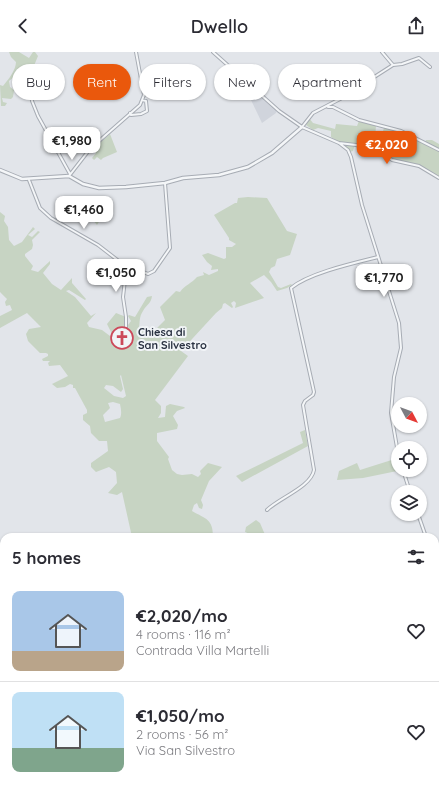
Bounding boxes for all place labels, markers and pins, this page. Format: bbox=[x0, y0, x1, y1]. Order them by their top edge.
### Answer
pin: €1,980 bbox=[39, 127, 105, 161]
pin: €2,020 bbox=[354, 131, 420, 165]
pin: €1,460 bbox=[51, 196, 117, 230]
pin: €1,050 bbox=[83, 259, 149, 293]
pin: €1,770 bbox=[351, 264, 417, 298]
church icon: Chiesa di San Silvestro bbox=[109, 325, 135, 351]
place label: Chiesa di San Silvestro bbox=[138, 325, 207, 352]

